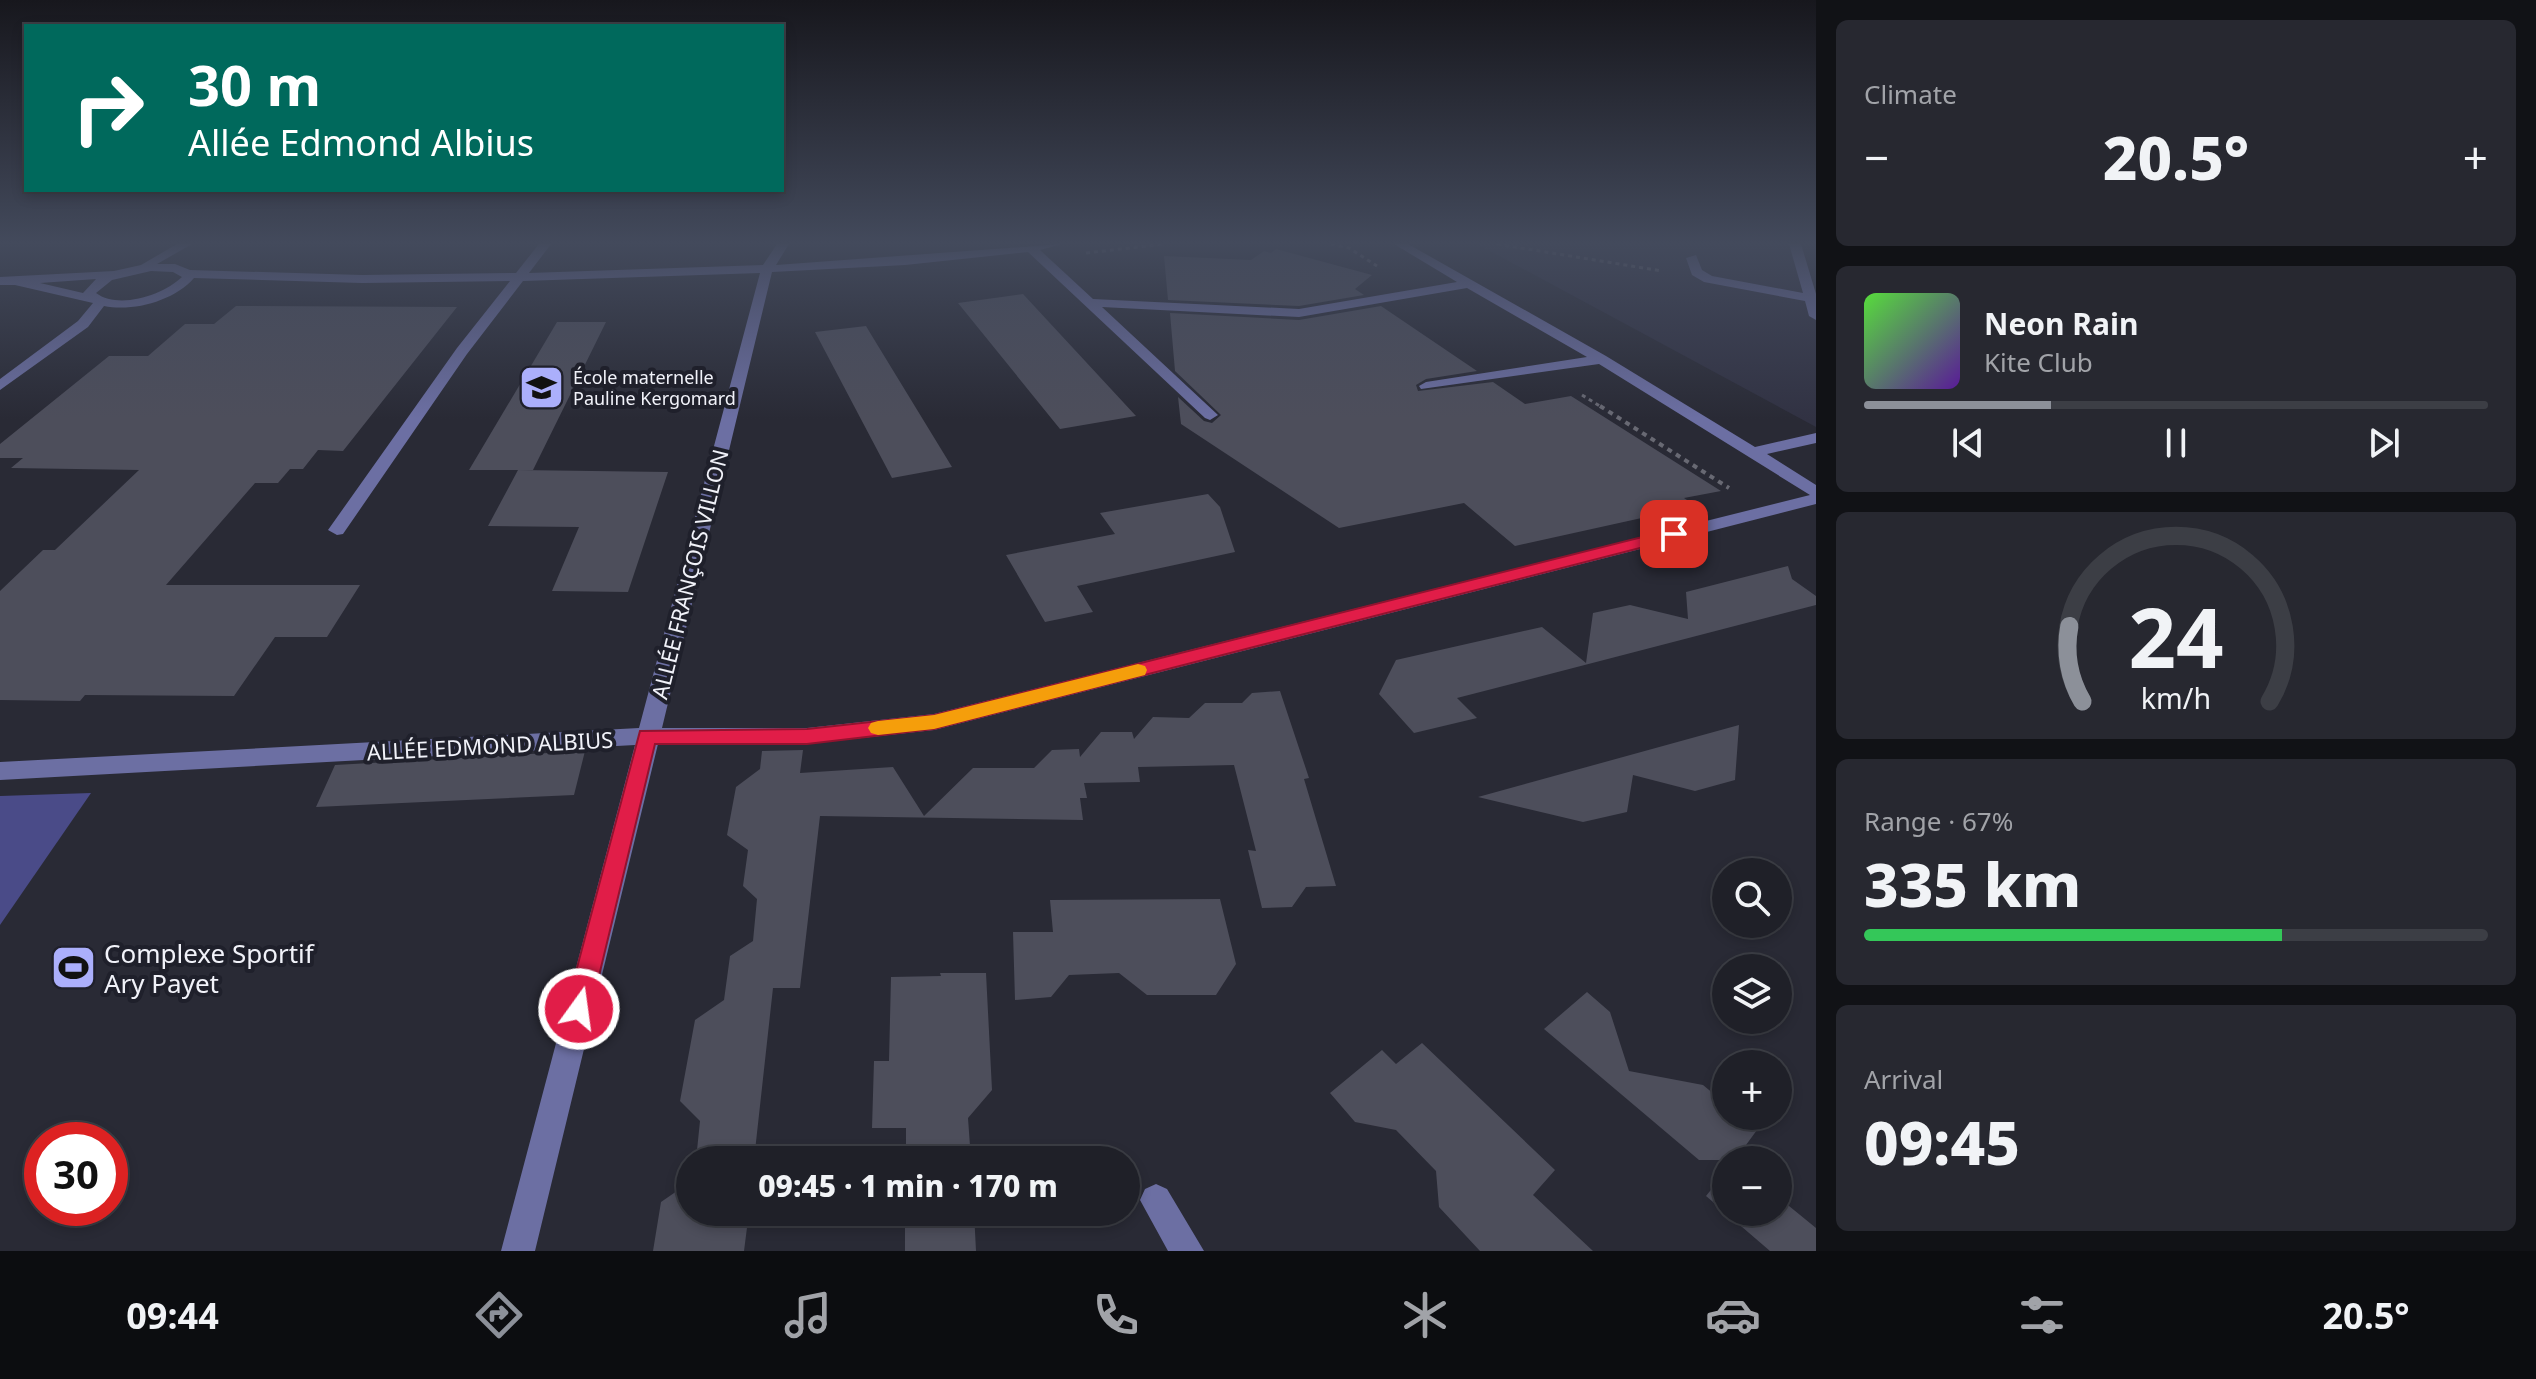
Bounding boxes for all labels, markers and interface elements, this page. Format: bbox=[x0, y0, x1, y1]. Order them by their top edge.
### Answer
text: 30 m bbox=[188, 46, 321, 122]
icon: right bbox=[56, 56, 160, 160]
text: Climate bbox=[1864, 76, 1957, 112]
text: 20.5° bbox=[2103, 116, 2249, 198]
text: Allée Edmond Albius bbox=[188, 118, 534, 167]
text: − bbox=[1864, 127, 1889, 187]
text: + bbox=[2463, 127, 2488, 187]
text: Neon Rain bbox=[1984, 303, 2138, 344]
text: Kite Club bbox=[1984, 344, 2093, 380]
school or university icon: École maternelle Pauline Kergomard bbox=[518, 363, 566, 411]
place label: École maternelle Pauline Kergomard bbox=[573, 365, 736, 410]
icon: previous bbox=[1946, 421, 1990, 465]
icon: pause bbox=[2154, 421, 2198, 465]
icon: next bbox=[2362, 421, 2406, 465]
street label: ALLÉE FRANÇOIS VILLON bbox=[643, 446, 735, 702]
pin bbox=[1640, 500, 1708, 568]
icon: arrive bbox=[1652, 512, 1696, 556]
text: 24 bbox=[2128, 578, 2224, 691]
text: km/h bbox=[2141, 678, 2211, 717]
street label: ALLÉE EDMOND ALBIUS bbox=[366, 724, 614, 766]
text: Range · 67% bbox=[1864, 803, 2013, 839]
text: 335 km bbox=[1864, 843, 2081, 925]
map controls bbox=[1712, 858, 1792, 1226]
button: search bbox=[1712, 858, 1792, 938]
place label: Complexe Sportif Ary Payet bbox=[104, 935, 316, 1001]
sports icon: Complexe Sportif Ary Payet bbox=[49, 944, 97, 992]
button: layers bbox=[1712, 954, 1792, 1034]
position arrow bbox=[537, 967, 621, 1051]
button: + bbox=[1712, 1050, 1792, 1130]
text: Arrival bbox=[1864, 1061, 1943, 1097]
text: 09:45 bbox=[1864, 1101, 2020, 1183]
speed limit sign: 30 bbox=[24, 1122, 128, 1226]
button: − bbox=[1712, 1146, 1792, 1226]
text: 09:45 · 1 min · 170 m bbox=[758, 1165, 1058, 1206]
icon: directions bbox=[471, 1287, 527, 1343]
icon: music bbox=[780, 1287, 836, 1343]
icon: phone bbox=[1088, 1287, 1144, 1343]
icon: climate bbox=[1397, 1287, 1453, 1343]
icon: car bbox=[1705, 1287, 1761, 1343]
icon: filters bbox=[2014, 1287, 2070, 1343]
text: 09:44 bbox=[126, 1291, 219, 1340]
text: 20.5° bbox=[2322, 1291, 2410, 1340]

